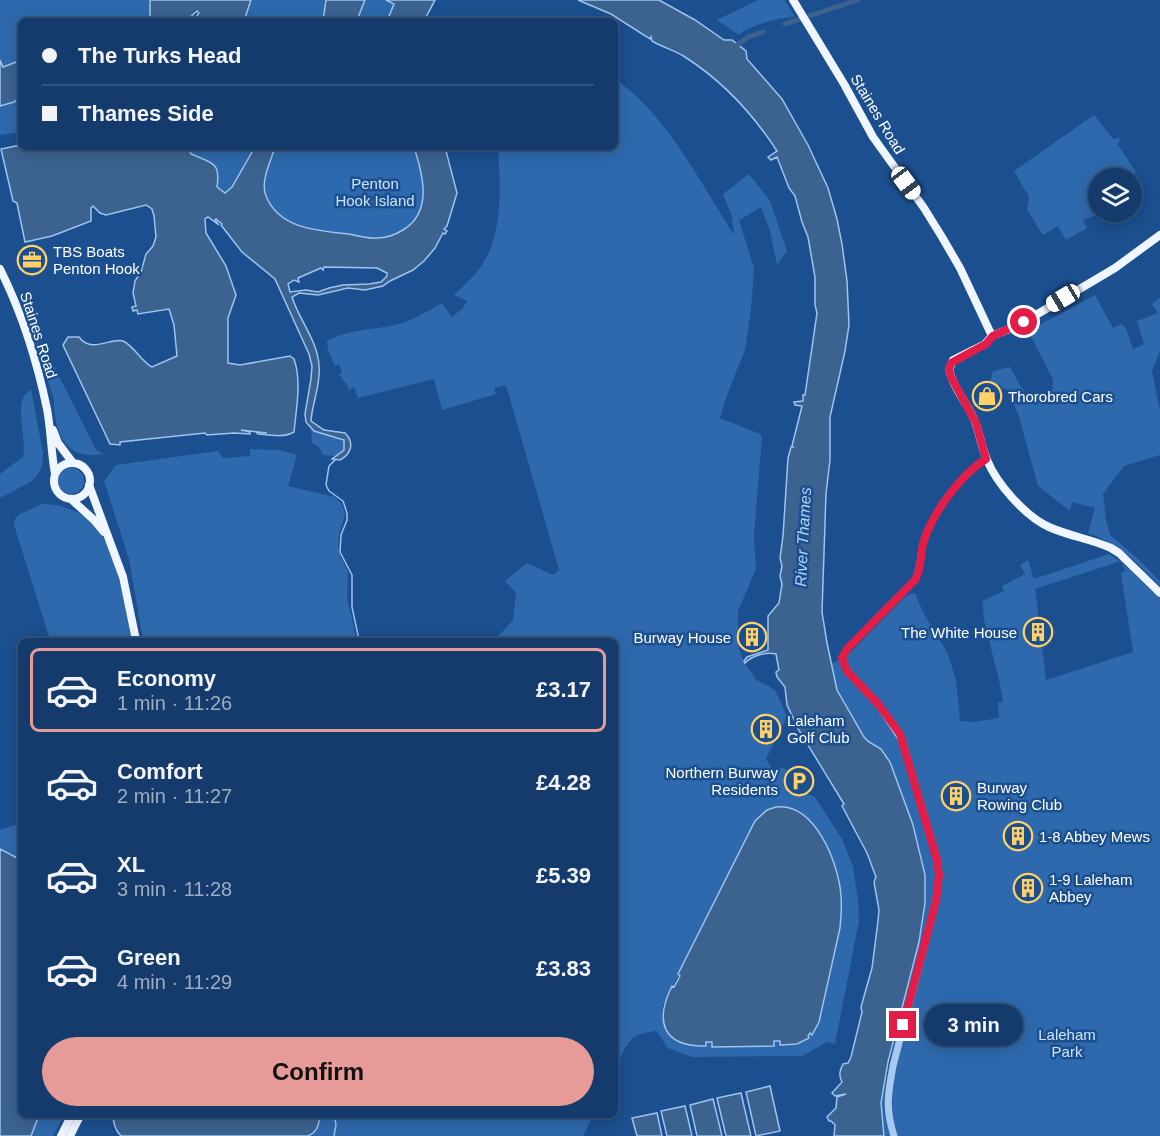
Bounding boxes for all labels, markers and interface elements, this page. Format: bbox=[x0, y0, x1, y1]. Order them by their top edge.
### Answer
text: The Turks Head bbox=[78, 43, 241, 68]
street label: Staines Road bbox=[848, 71, 908, 157]
text: Thames Side bbox=[78, 101, 214, 126]
car bbox=[888, 163, 924, 203]
map controls bbox=[1088, 168, 1142, 222]
button: layers bbox=[1088, 168, 1142, 222]
park label: Penton Hook Island bbox=[335, 175, 415, 209]
place label: TBS Boats Penton Hook bbox=[53, 243, 140, 277]
office icon: TBS Boats Penton Hook bbox=[16, 244, 48, 276]
car bbox=[1043, 281, 1083, 315]
street label: Staines Road bbox=[17, 290, 61, 380]
route start bbox=[1010, 308, 1037, 335]
shop icon: Thorobred Cars bbox=[971, 380, 1003, 412]
place label: Thorobred Cars bbox=[1008, 388, 1113, 405]
water label: River Thames bbox=[792, 487, 814, 587]
building icon: The White House bbox=[1022, 616, 1054, 648]
building icon: Burway House bbox=[736, 621, 768, 653]
place label: The White House bbox=[901, 624, 1017, 641]
place label: Burway House bbox=[633, 629, 731, 646]
icon: car bbox=[45, 663, 99, 717]
text: Economy bbox=[117, 666, 216, 691]
text: £3.17 bbox=[536, 677, 591, 702]
text: 1 min · 11:26 bbox=[117, 692, 232, 714]
place label: Laleham Golf Club bbox=[787, 712, 850, 746]
building icon: Laleham Golf Club bbox=[750, 713, 782, 745]
icon: car bbox=[45, 756, 99, 810]
text: Comfort bbox=[117, 759, 203, 784]
place label: Northern Burway Residents bbox=[665, 764, 778, 798]
parking icon: Northern Burway Residents bbox=[783, 765, 815, 797]
text: £4.28 bbox=[536, 770, 591, 795]
place label: Burway Rowing Club bbox=[977, 779, 1062, 813]
building icon: Burway Rowing Club bbox=[940, 780, 972, 812]
text: 2 min · 11:27 bbox=[117, 785, 232, 807]
building icon: 1-8 Abbey Mews bbox=[1002, 820, 1034, 852]
place label: 1-8 Abbey Mews bbox=[1039, 828, 1150, 845]
icon: car bbox=[45, 849, 99, 903]
text: XL bbox=[117, 852, 145, 877]
text: £5.39 bbox=[536, 863, 591, 888]
place label: 1-9 Laleham Abbey bbox=[1049, 871, 1132, 905]
building icon: 1-9 Laleham Abbey bbox=[1012, 872, 1044, 904]
text: 3 min · 11:28 bbox=[117, 878, 232, 900]
icon: car bbox=[45, 942, 99, 996]
text: Green bbox=[117, 945, 181, 970]
text: £3.83 bbox=[536, 956, 591, 981]
text: 4 min · 11:29 bbox=[117, 971, 232, 993]
callout: 3 min bbox=[924, 1004, 1023, 1046]
route end bbox=[889, 1011, 916, 1038]
text: 3 min bbox=[947, 1014, 1000, 1036]
park label: Laleham Park bbox=[1038, 1026, 1096, 1060]
button: Confirm bbox=[42, 1037, 594, 1106]

